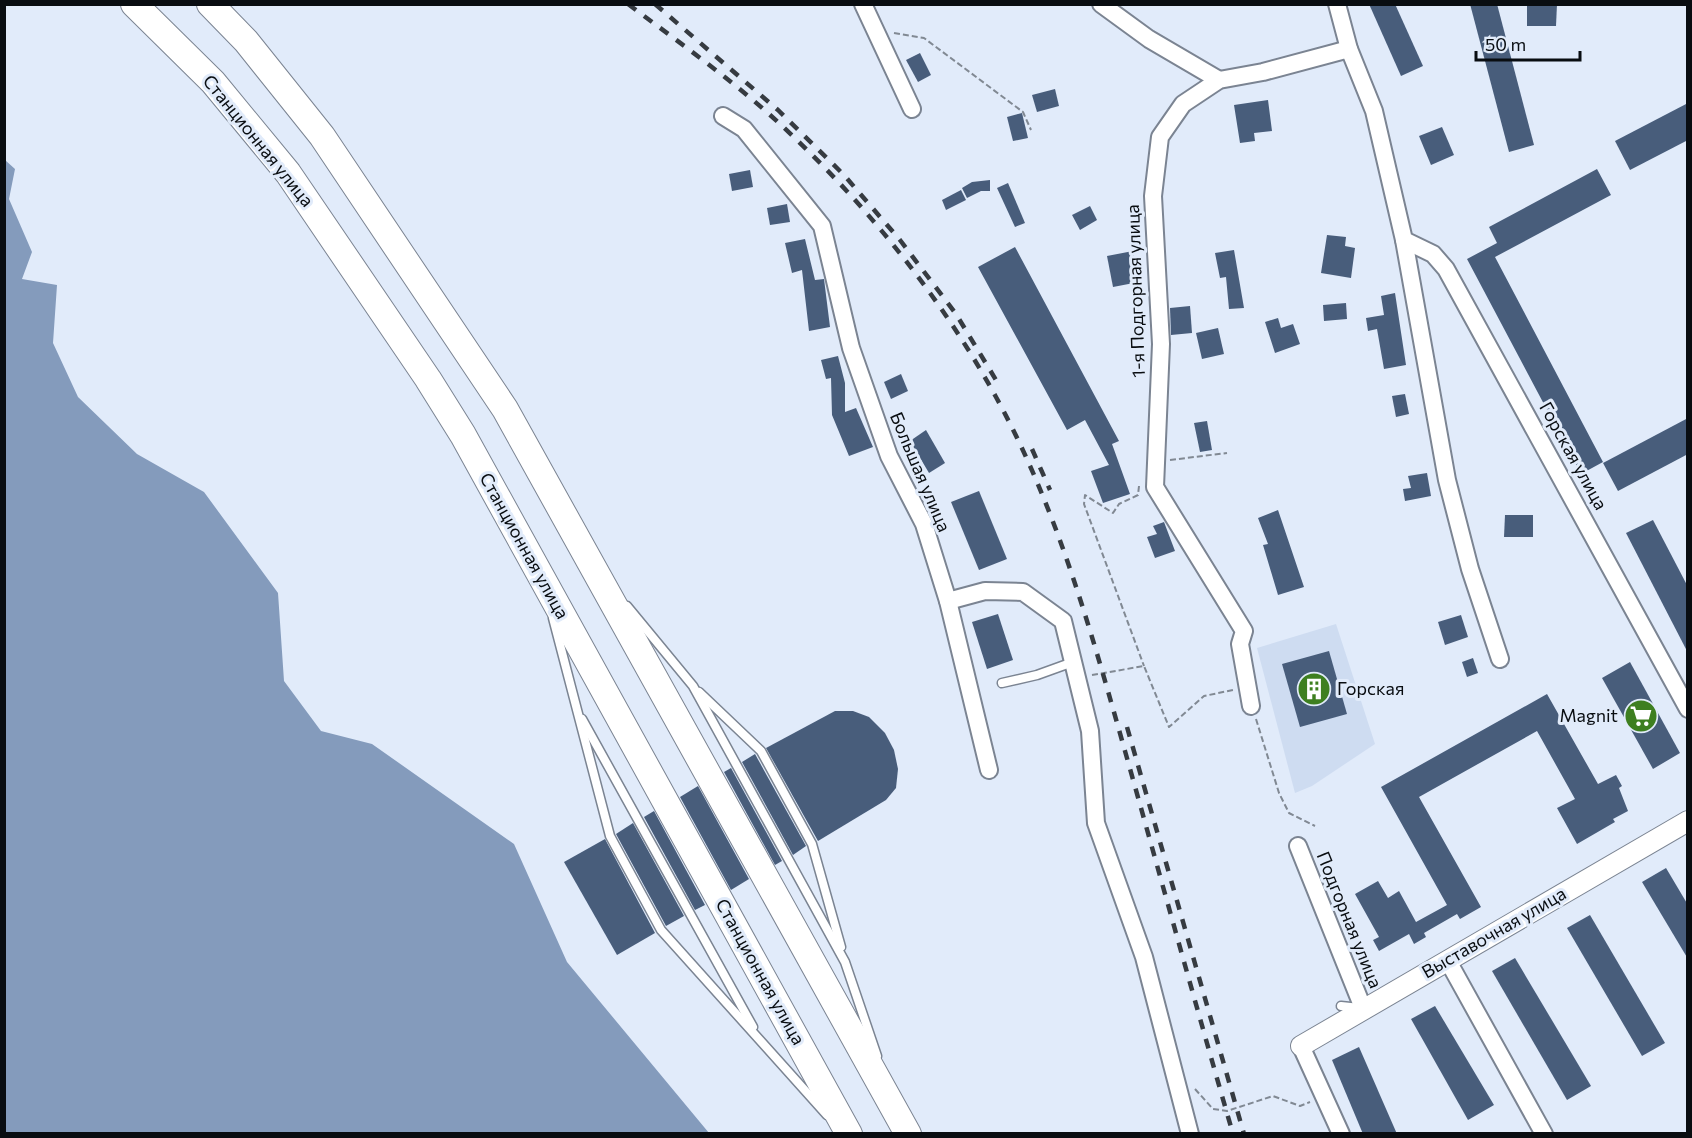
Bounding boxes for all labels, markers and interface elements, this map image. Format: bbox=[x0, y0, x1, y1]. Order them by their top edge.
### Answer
scale bar bbox=[1476, 24, 1580, 62]
text: 50 m bbox=[1485, 33, 1526, 55]
street label: Станционная улица bbox=[199, 70, 319, 211]
street label: 1-я Подгорная улица bbox=[1121, 204, 1149, 378]
street label: Горская улица bbox=[1535, 398, 1613, 513]
street label: Большая улица bbox=[886, 408, 956, 535]
street label: Станционная улица bbox=[476, 469, 574, 622]
building icon: Горская bbox=[1296, 671, 1332, 707]
place label: Горская bbox=[1337, 677, 1404, 699]
supermarket icon: Magnit bbox=[1623, 698, 1659, 734]
place label: Magnit bbox=[1559, 704, 1618, 726]
street label: Подгорная улица bbox=[1312, 848, 1387, 991]
street label: Выставочная улица bbox=[1417, 882, 1570, 982]
street label: Станционная улица bbox=[712, 895, 810, 1048]

